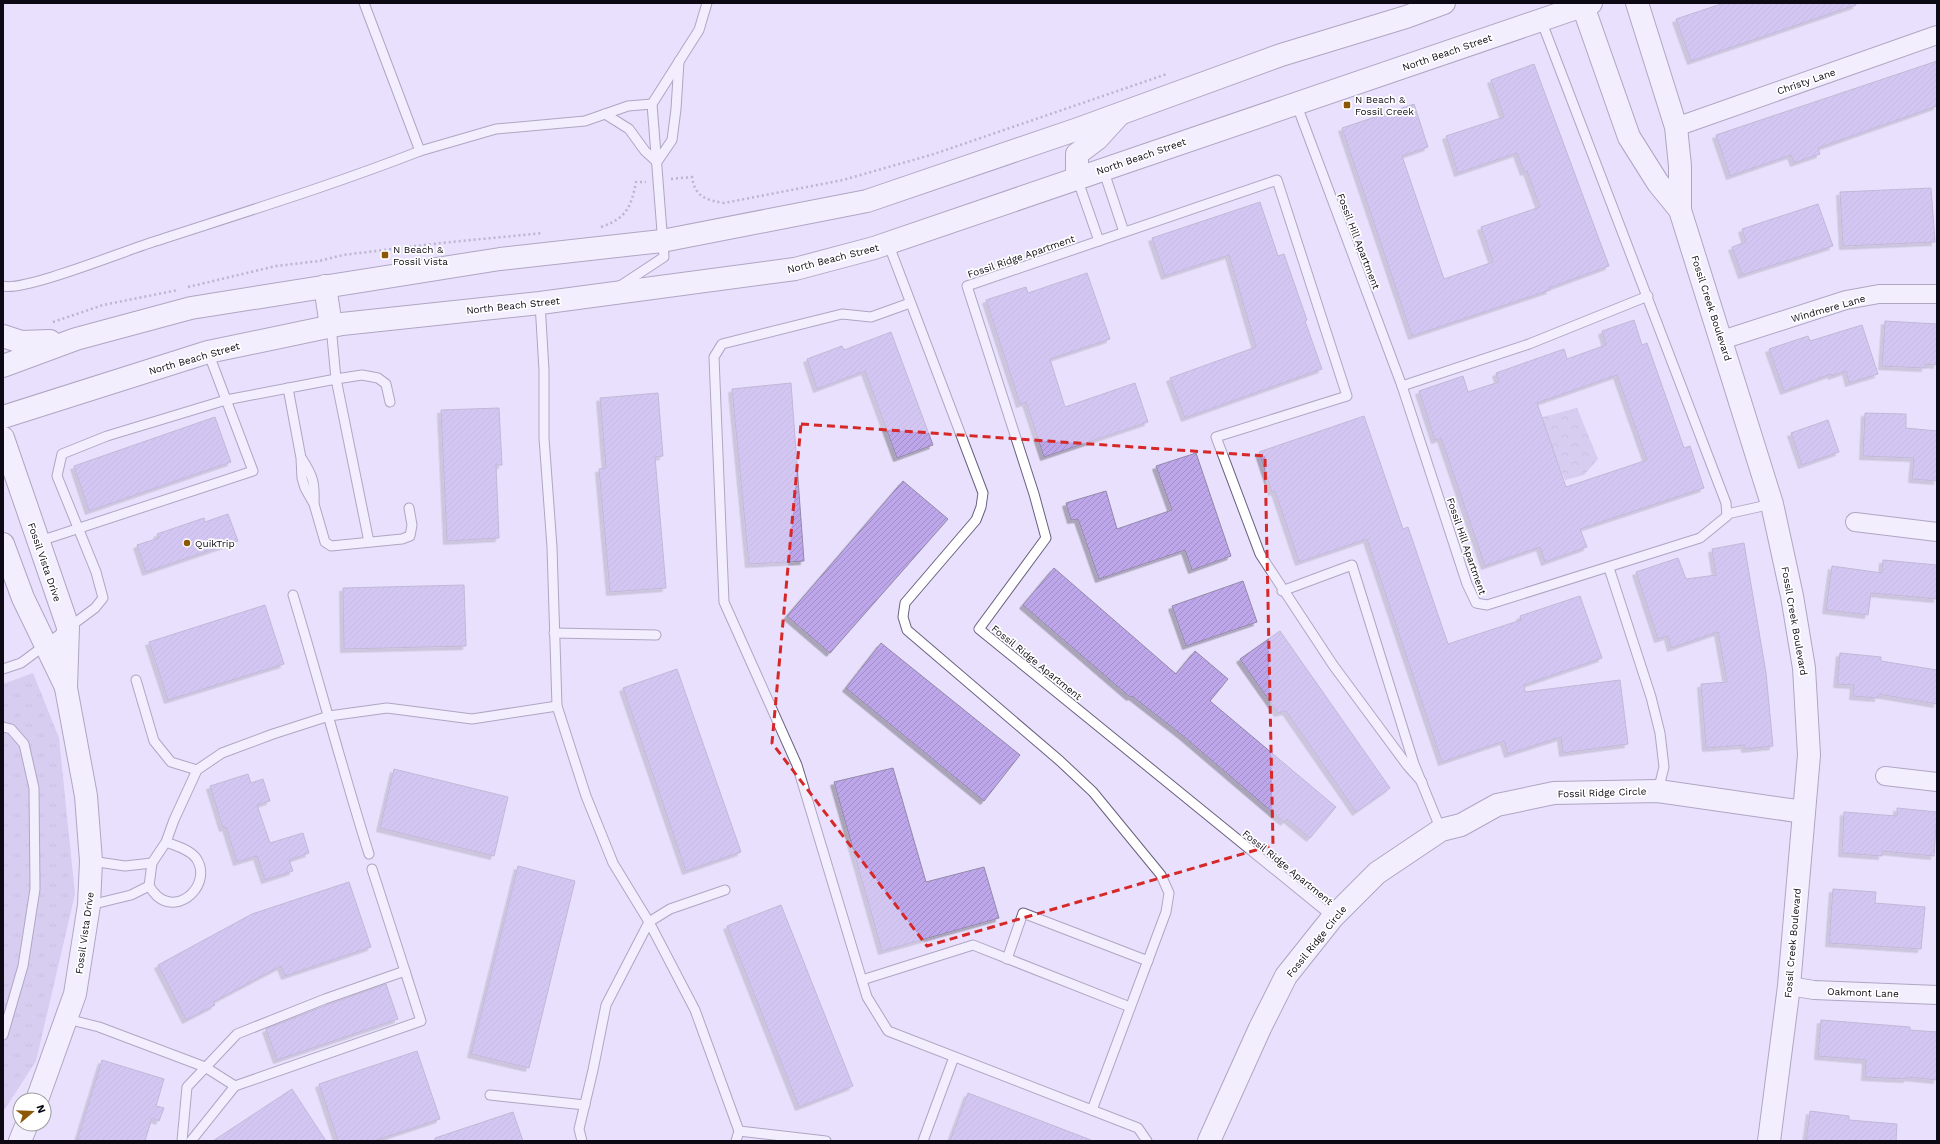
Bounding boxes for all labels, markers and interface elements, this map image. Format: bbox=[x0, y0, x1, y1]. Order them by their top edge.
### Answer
street label: North Beach Street bbox=[1401, 32, 1494, 73]
street label: Christy Lane bbox=[1775, 66, 1837, 97]
place label: N Beach & Fossil Creek bbox=[1355, 94, 1414, 117]
marker: N Beach & Fossil Creek bbox=[1342, 100, 1352, 110]
street label: North Beach Street bbox=[1095, 136, 1188, 177]
street label: Fossil Hill Apartment bbox=[1335, 192, 1382, 291]
street label: Fossil Ridge Apartment bbox=[966, 233, 1077, 280]
street label: North Beach Street bbox=[786, 242, 881, 275]
place label: N Beach & Fossil Vista bbox=[393, 244, 448, 267]
marker: N Beach & Fossil Vista bbox=[380, 250, 390, 260]
street label: Fossil Creek Boulevard bbox=[1689, 254, 1734, 362]
street label: Windmere Lane bbox=[1790, 293, 1867, 324]
street label: North Beach Street bbox=[466, 295, 561, 316]
street label: North Beach Street bbox=[147, 340, 242, 377]
street label: Fossil Hill Apartment bbox=[1445, 496, 1489, 597]
street label: Fossil Vista Drive bbox=[26, 521, 63, 603]
marker: QuikTrip bbox=[182, 538, 192, 548]
place label: QuikTrip bbox=[195, 538, 235, 549]
street label: Fossil Creek Boulevard bbox=[1780, 566, 1810, 676]
street label: Fossil Ridge Apartment bbox=[989, 623, 1085, 703]
street label: Fossil Ridge Circle bbox=[1557, 785, 1647, 800]
street label: Fossil Ridge Apartment bbox=[1240, 828, 1336, 908]
street label: Fossil Creek Boulevard bbox=[1782, 888, 1803, 999]
street label: Fossil Vista Drive bbox=[73, 891, 96, 975]
street label: Fossil Ridge Circle bbox=[1284, 903, 1349, 979]
street label: Oakmont Lane bbox=[1827, 986, 1899, 999]
north arrow bbox=[12, 1092, 52, 1132]
text: N bbox=[34, 1103, 48, 1115]

